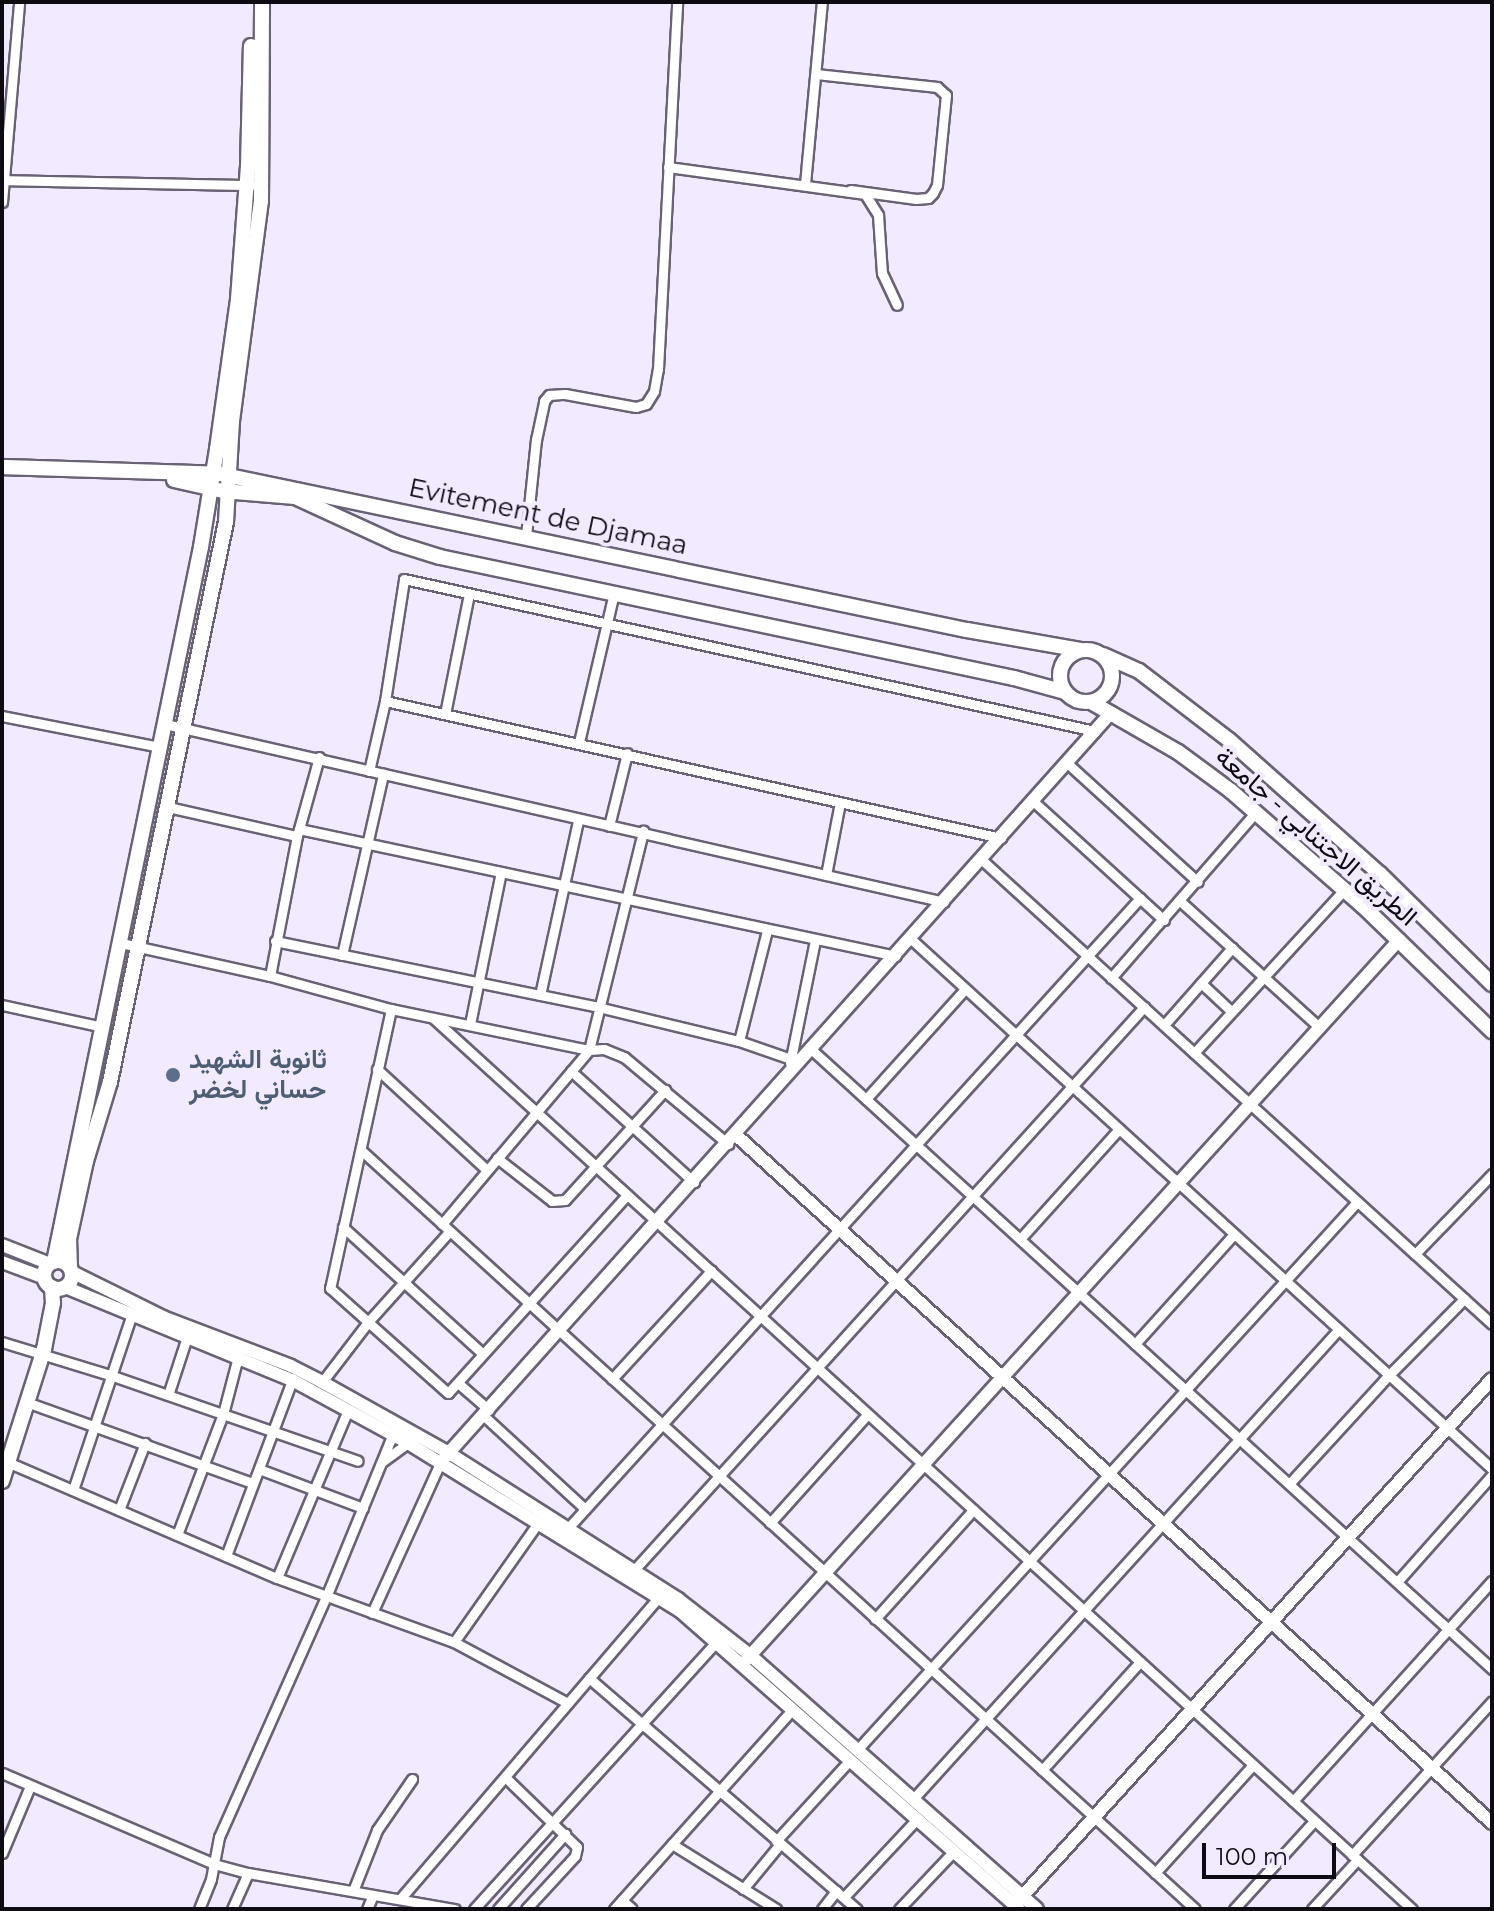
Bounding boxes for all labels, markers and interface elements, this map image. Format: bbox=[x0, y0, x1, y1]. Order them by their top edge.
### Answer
street label: Evitement de Djamaa bbox=[406, 472, 690, 562]
street label: الطريق الاجتنابي - جامعة bbox=[1209, 741, 1423, 933]
place label: ثانوية الشهيد حساني لخضر bbox=[189, 1044, 327, 1106]
marker: ثانوية الشهيد حساني لخضر bbox=[164, 1066, 182, 1084]
scale bar bbox=[1206, 1827, 1340, 1877]
text: 100 m bbox=[1216, 1842, 1288, 1871]

